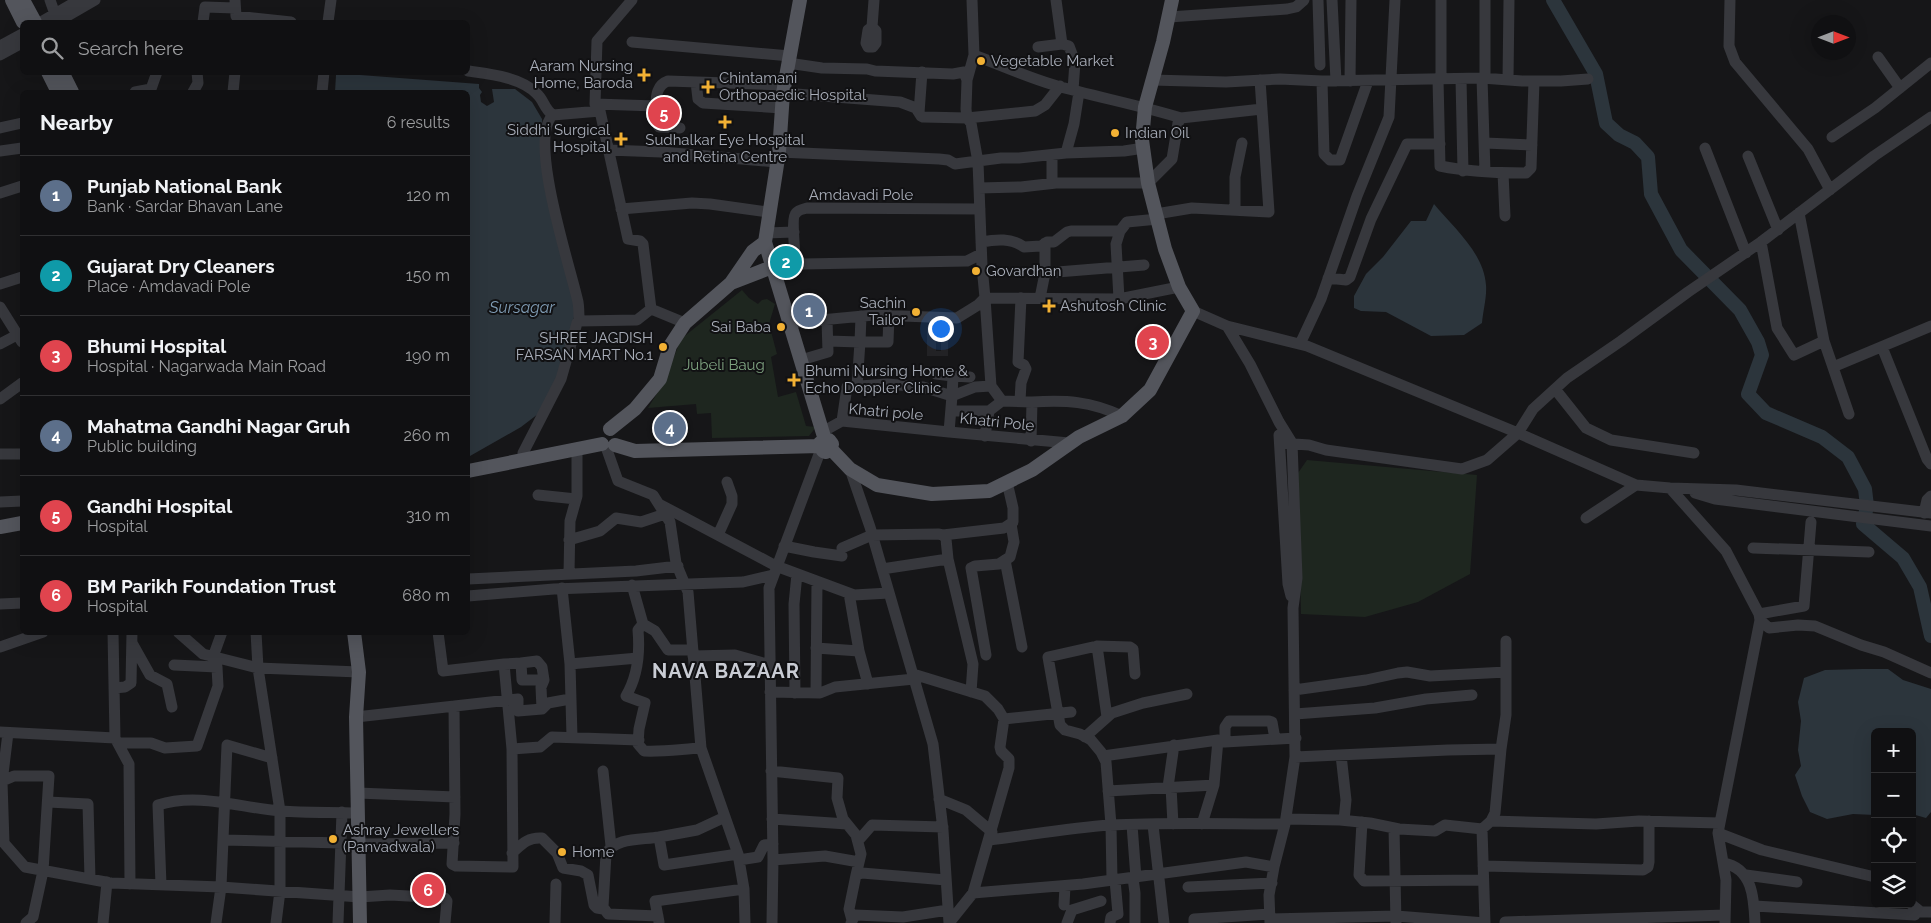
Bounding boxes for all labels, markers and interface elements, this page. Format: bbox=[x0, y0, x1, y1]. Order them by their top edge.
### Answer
north arrow bbox=[1811, 15, 1856, 60]
search box bbox=[20, 20, 470, 75]
icon: search bbox=[38, 34, 66, 62]
text: Search here bbox=[78, 37, 184, 59]
place label: Vegetable Market bbox=[991, 52, 1114, 70]
marker: Vegetable Market bbox=[975, 55, 987, 67]
place label: Aaram Nursing Home, Baroda bbox=[530, 57, 633, 92]
marker: Aaram Nursing Home, Baroda bbox=[637, 68, 651, 82]
place label: Chintamani Orthopaedic Hospital bbox=[719, 69, 867, 104]
marker: Chintamani Orthopaedic Hospital bbox=[701, 80, 715, 94]
pin: 5 bbox=[648, 94, 680, 132]
text: Nearby bbox=[40, 110, 113, 135]
text: 6 results bbox=[387, 113, 450, 132]
marker: Sudhalkar Eye Hospital and Retina Centre bbox=[718, 115, 732, 129]
place label: Siddhi Surgical Hospital bbox=[507, 121, 611, 156]
place label: Indian Oil bbox=[1125, 124, 1190, 142]
marker: Indian Oil bbox=[1109, 127, 1121, 139]
place label: Sudhalkar Eye Hospital and Retina Centre bbox=[645, 131, 806, 166]
marker: Siddhi Surgical Hospital bbox=[614, 132, 628, 146]
text: Punjab National Bank bbox=[87, 175, 282, 197]
text: 1 bbox=[52, 186, 60, 205]
text: 120 m bbox=[406, 186, 450, 205]
street label: Amdavadi Pole bbox=[809, 186, 913, 204]
text: Bank · Sardar Bhavan Lane bbox=[87, 197, 283, 216]
pin: 2 bbox=[770, 243, 802, 281]
text: Gujarat Dry Cleaners bbox=[87, 255, 275, 277]
place label: Govardhan bbox=[986, 262, 1061, 280]
marker: Govardhan bbox=[970, 265, 982, 277]
text: 2 bbox=[51, 266, 61, 285]
text: 150 m bbox=[406, 266, 450, 285]
text: Place · Amdavadi Pole bbox=[87, 277, 250, 296]
pin: 1 bbox=[793, 292, 825, 330]
place label: Sachin Tailor bbox=[860, 294, 907, 329]
place label: Ashutosh Clinic bbox=[1060, 297, 1166, 315]
water label: Sursagar bbox=[488, 298, 555, 317]
marker: Ashutosh Clinic bbox=[1042, 299, 1056, 313]
marker: Sachin Tailor bbox=[910, 306, 922, 318]
your location bbox=[928, 316, 954, 342]
place label: Sai Baba bbox=[711, 318, 771, 336]
marker: Sai Baba bbox=[775, 321, 787, 333]
pin: 3 bbox=[1137, 323, 1169, 361]
place label: SHREE JAGDISH FARSAN MART No.1 bbox=[516, 329, 654, 364]
text: Bhumi Hospital bbox=[87, 335, 226, 357]
marker: SHREE JAGDISH FARSAN MART No.1 bbox=[657, 341, 669, 353]
text: 3 bbox=[52, 346, 60, 365]
text: 190 m bbox=[405, 346, 450, 365]
park label: Jubeli Baug bbox=[683, 356, 765, 374]
text: Hospital · Nagarwada Main Road bbox=[87, 357, 326, 376]
place label: Bhumi Nursing Home & Echo Doppler Clinic bbox=[805, 362, 968, 397]
marker: Bhumi Nursing Home & Echo Doppler Clinic bbox=[787, 373, 801, 387]
street label: Khatri pole bbox=[848, 400, 924, 424]
pin: 4 bbox=[654, 409, 686, 447]
street label: Khatri Pole bbox=[959, 409, 1035, 435]
text: Mahatma Gandhi Nagar Gruh bbox=[87, 415, 350, 437]
text: 4 bbox=[51, 426, 61, 445]
text: 260 m bbox=[403, 426, 450, 445]
text: Public building bbox=[87, 437, 197, 456]
text: Gandhi Hospital bbox=[87, 495, 232, 517]
text: 5 bbox=[52, 506, 60, 525]
text: 310 m bbox=[406, 506, 450, 525]
text: Hospital bbox=[87, 517, 148, 536]
text: BM Parikh Foundation Trust bbox=[87, 575, 336, 597]
text: 6 bbox=[51, 586, 61, 605]
text: 680 m bbox=[402, 586, 450, 605]
text: Hospital bbox=[87, 597, 148, 616]
district label: NAVA BAZAAR bbox=[652, 659, 800, 683]
map controls bbox=[1871, 728, 1916, 908]
button: + bbox=[1871, 728, 1916, 773]
button: − bbox=[1871, 773, 1916, 818]
button: locate bbox=[1871, 818, 1916, 863]
place label: Ashray Jewellers (Panvadwala) bbox=[343, 821, 459, 856]
marker: Ashray Jewellers (Panvadwala) bbox=[327, 833, 339, 845]
place label: Home bbox=[572, 843, 615, 861]
marker: Home bbox=[556, 846, 568, 858]
button: layers bbox=[1871, 863, 1916, 908]
pin: 6 bbox=[412, 871, 444, 909]

